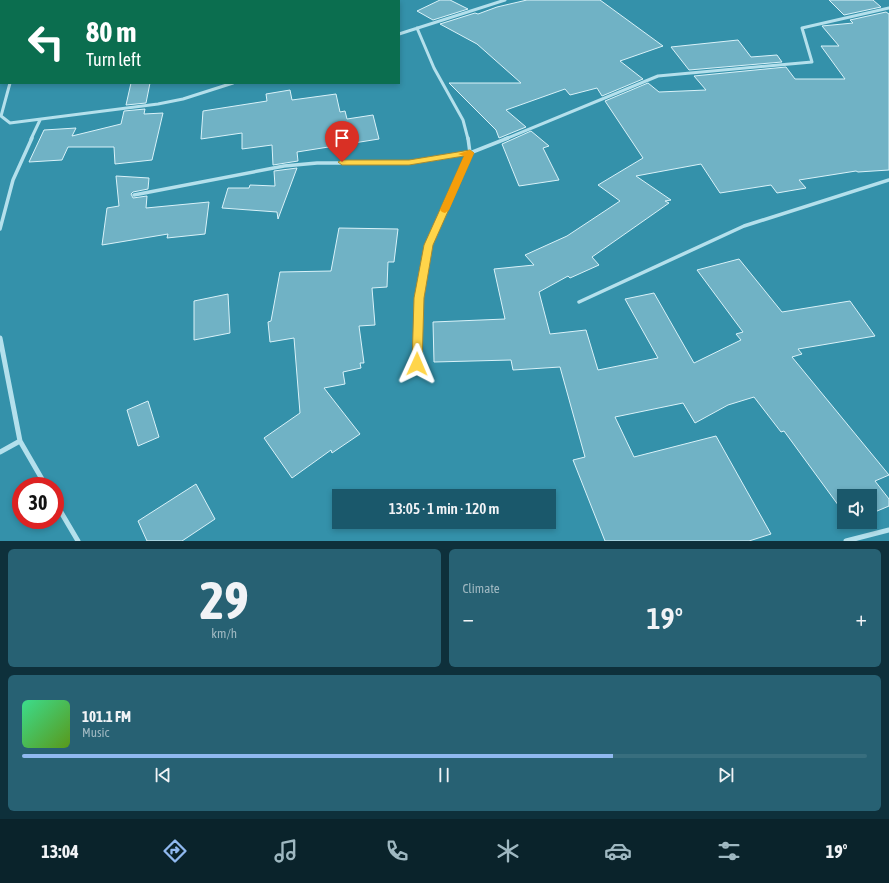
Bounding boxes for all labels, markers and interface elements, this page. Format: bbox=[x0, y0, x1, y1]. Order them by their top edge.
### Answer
icon: left bbox=[20, 16, 72, 68]
text: 80 m bbox=[86, 16, 136, 48]
text: Turn left bbox=[86, 49, 141, 70]
pin bbox=[325, 121, 359, 162]
icon: arrive bbox=[331, 127, 353, 149]
position arrow bbox=[396, 343, 438, 385]
speed limit sign: 30 bbox=[12, 477, 64, 529]
map controls bbox=[837, 489, 877, 529]
button: sound bbox=[837, 489, 877, 529]
text: 13:05 · 1 min · 120 m bbox=[389, 500, 499, 517]
text: 29 bbox=[200, 570, 249, 630]
text: Climate bbox=[463, 581, 500, 596]
text: 19° bbox=[647, 601, 683, 635]
text: − bbox=[463, 605, 474, 631]
text: + bbox=[856, 605, 867, 631]
text: km/h bbox=[211, 626, 237, 641]
text: 101.1 FM bbox=[82, 708, 131, 725]
text: Music bbox=[82, 725, 109, 740]
icon: previous bbox=[152, 764, 174, 786]
icon: pause bbox=[433, 764, 455, 786]
icon: next bbox=[715, 764, 737, 786]
icon: directions bbox=[161, 837, 189, 865]
icon: music bbox=[272, 837, 300, 865]
icon: phone bbox=[383, 837, 411, 865]
icon: climate bbox=[494, 837, 522, 865]
icon: car bbox=[604, 837, 632, 865]
icon: filters bbox=[715, 837, 743, 865]
text: 13:04 bbox=[41, 841, 79, 862]
text: 19° bbox=[826, 841, 848, 862]

